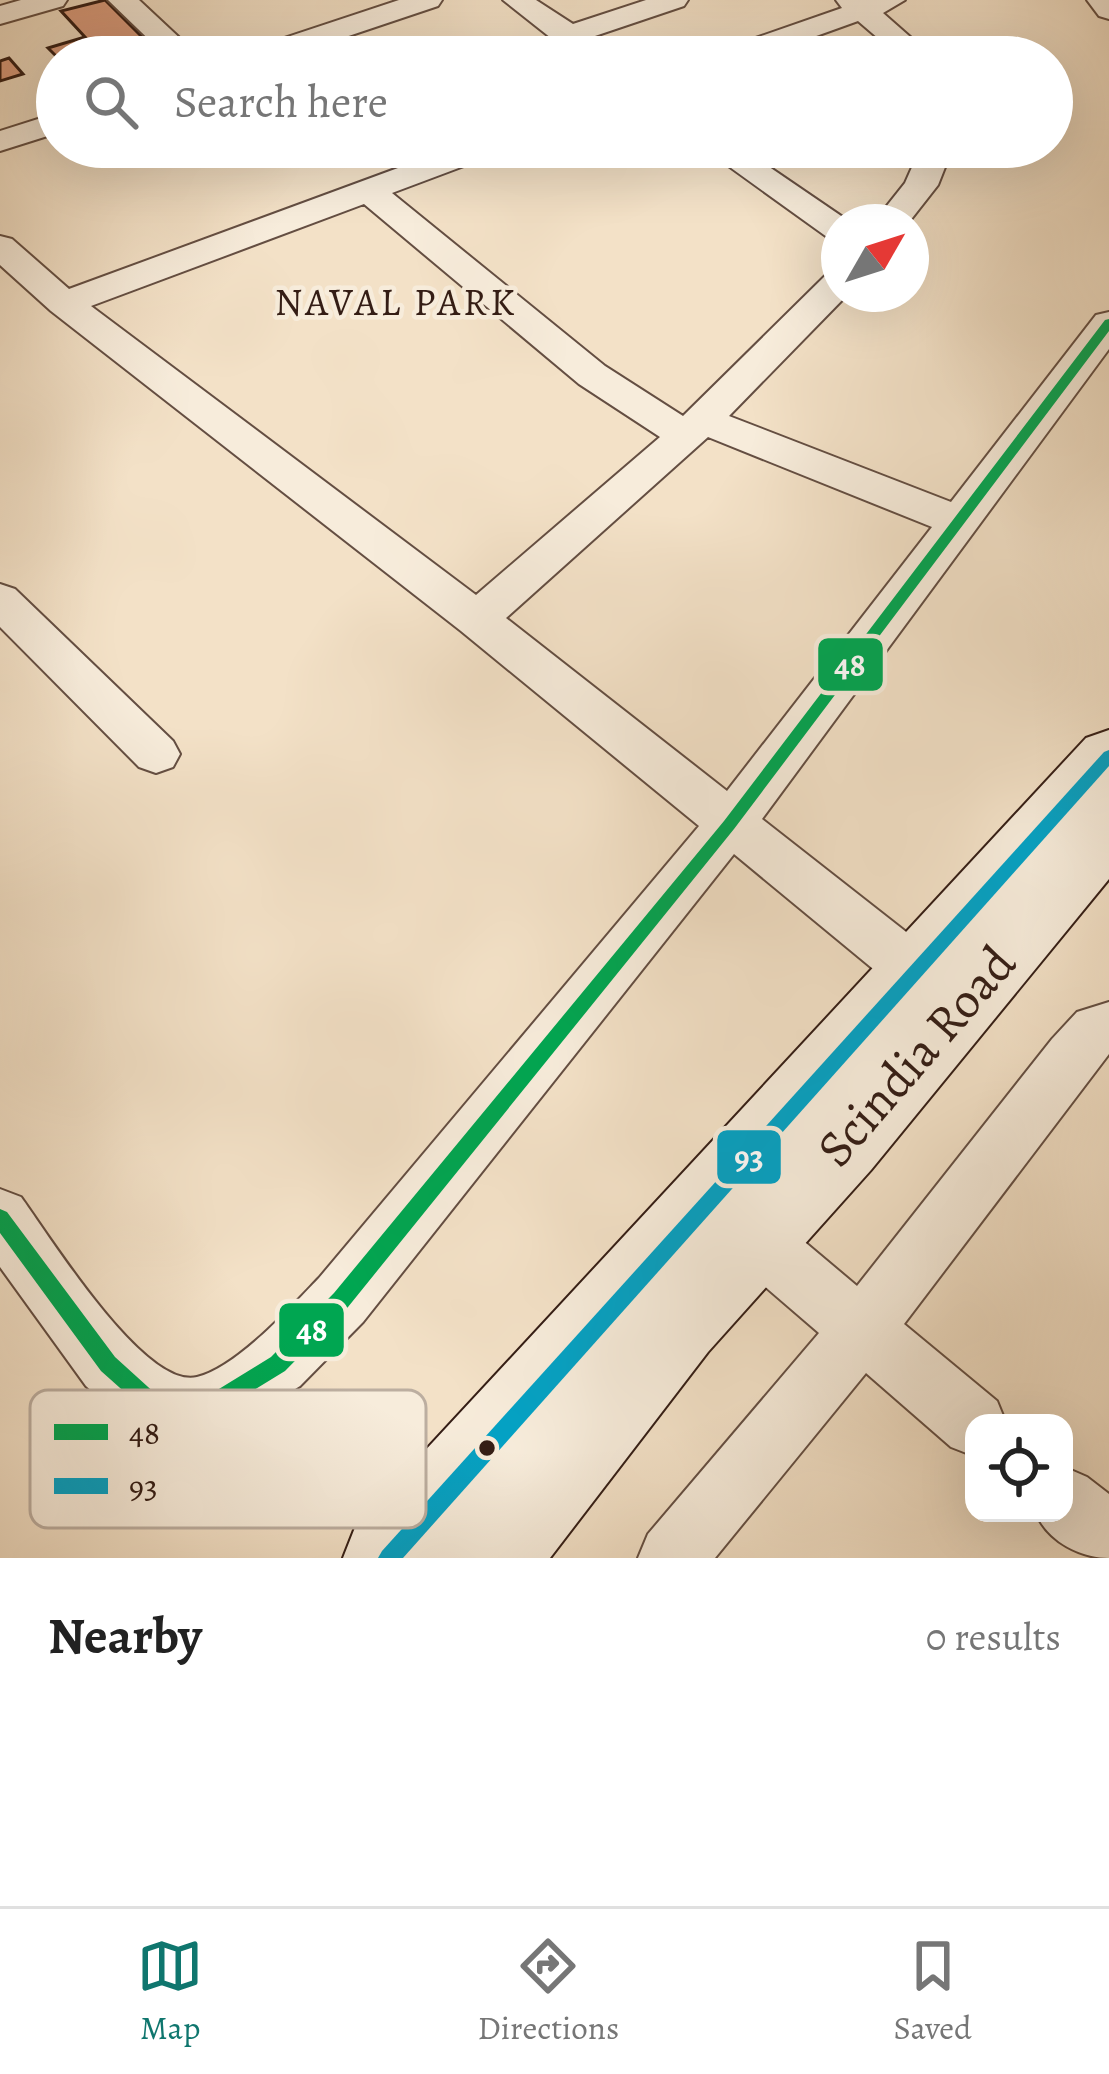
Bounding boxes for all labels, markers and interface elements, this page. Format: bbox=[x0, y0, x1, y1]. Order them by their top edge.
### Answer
search box bbox=[36, 36, 1073, 168]
icon: search bbox=[78, 69, 144, 135]
text: Search here bbox=[174, 71, 388, 133]
north arrow bbox=[821, 204, 929, 312]
district label: NAVAL PARK bbox=[275, 275, 517, 328]
line badge: 48 bbox=[816, 636, 885, 693]
text: 48 bbox=[834, 642, 866, 687]
street label: Scindia Road bbox=[800, 930, 1032, 1182]
line badge: 93 bbox=[715, 1128, 783, 1186]
text: 93 bbox=[734, 1135, 764, 1180]
line badge: 48 bbox=[277, 1301, 346, 1359]
text: 48 bbox=[296, 1307, 328, 1352]
legend bbox=[30, 1390, 426, 1528]
text: 48 bbox=[129, 1410, 160, 1455]
map controls bbox=[965, 1414, 1073, 1522]
button: locate bbox=[965, 1414, 1073, 1522]
unlabelled marker bbox=[476, 1437, 498, 1459]
text: 93 bbox=[129, 1464, 158, 1509]
text: Nearby bbox=[48, 1601, 202, 1671]
text: 0 results bbox=[926, 1610, 1061, 1663]
tab: Map bbox=[137, 1933, 203, 2050]
tab: Directions bbox=[478, 1933, 619, 2050]
tab: Saved bbox=[894, 1933, 972, 2050]

